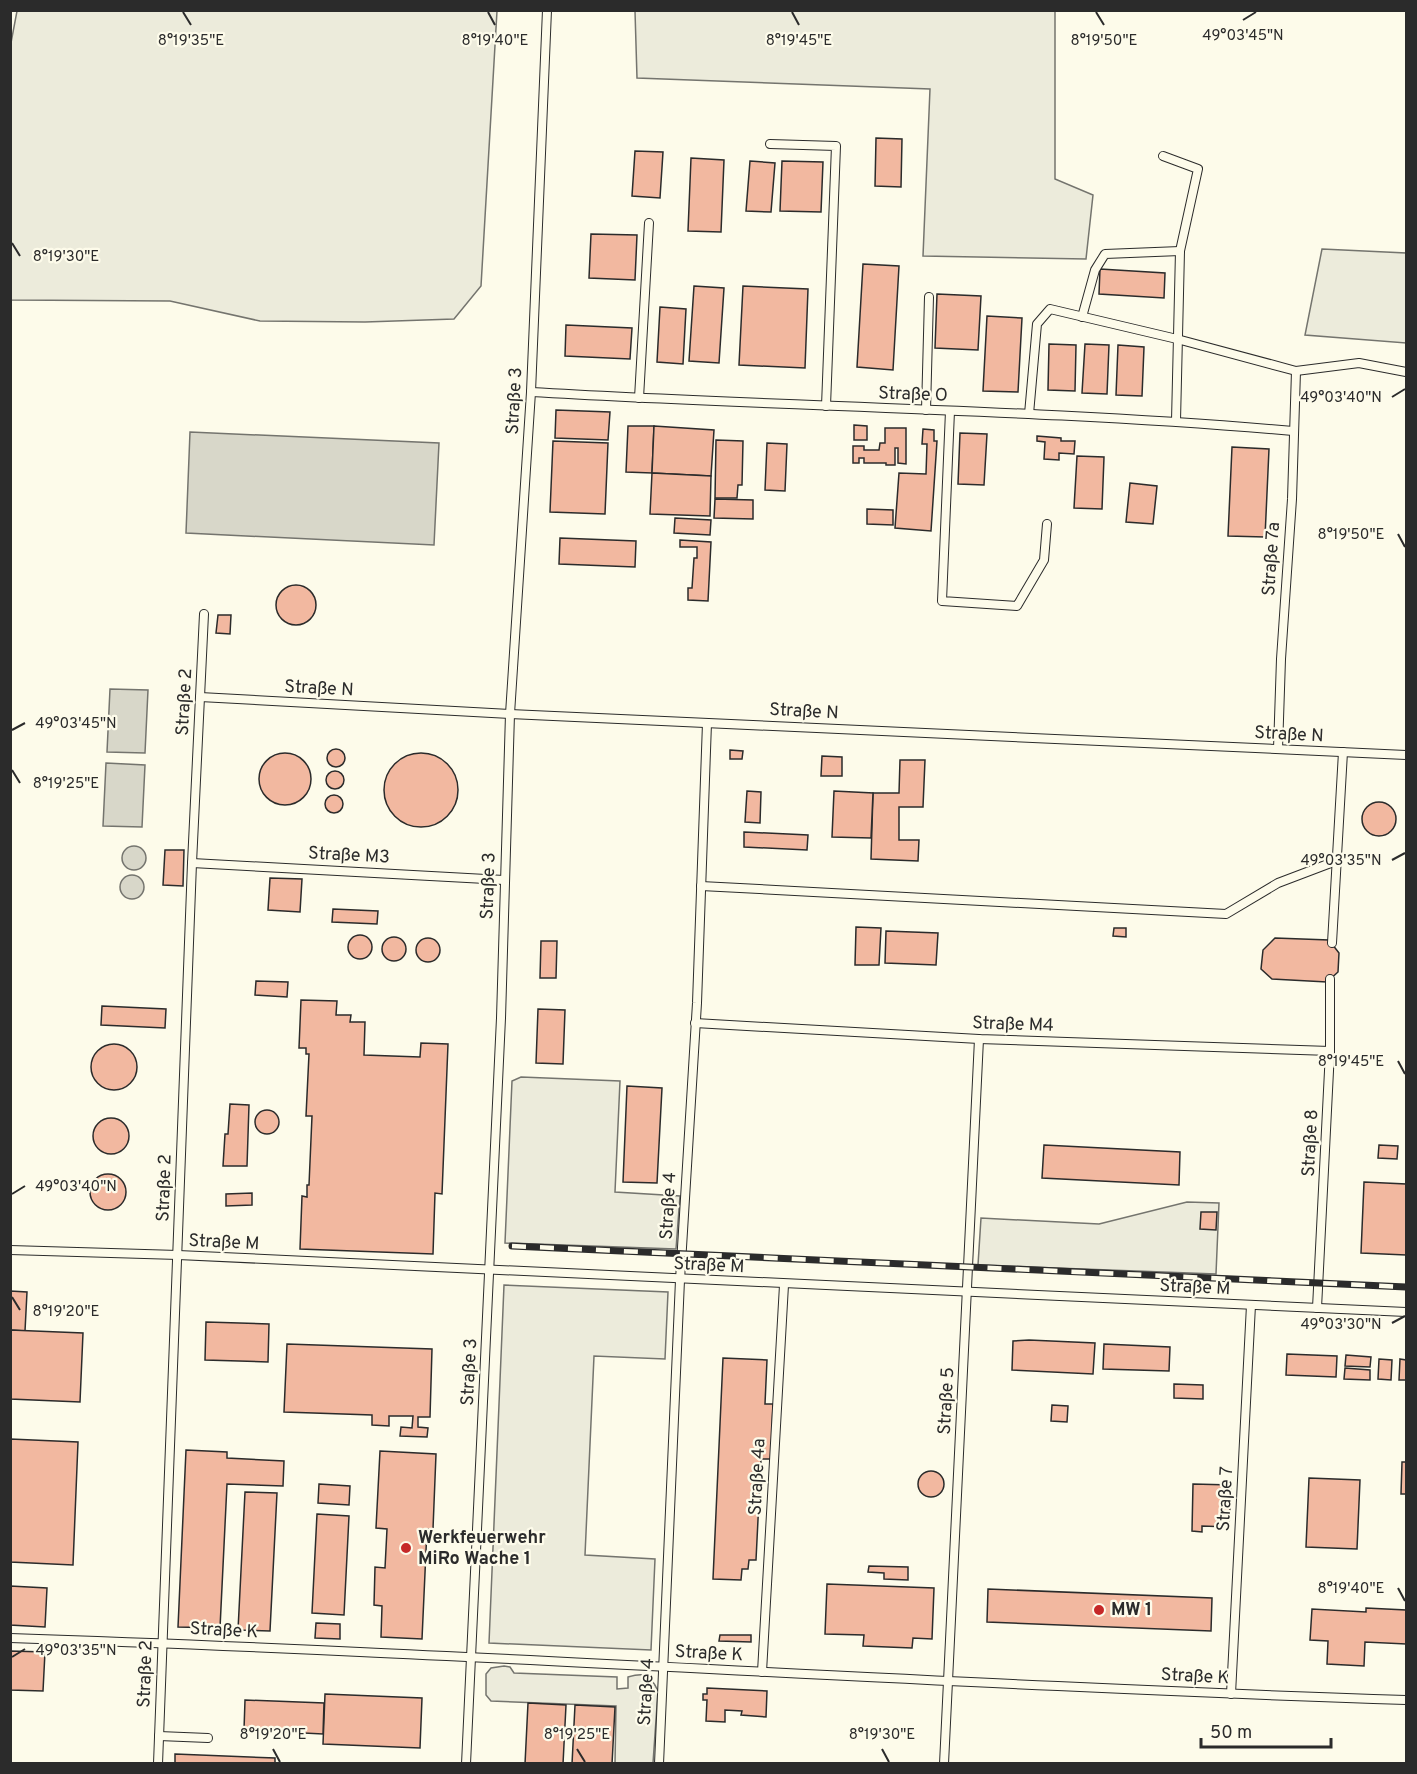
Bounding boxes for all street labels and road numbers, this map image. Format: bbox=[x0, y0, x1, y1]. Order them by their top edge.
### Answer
street label: Straße 3 bbox=[502, 367, 528, 435]
street label: Straße O bbox=[878, 382, 948, 408]
street label: Straße 7a bbox=[1258, 521, 1286, 597]
street label: Straße 2 bbox=[172, 668, 198, 736]
street label: Straße N bbox=[284, 676, 354, 702]
street label: Straße N bbox=[769, 699, 839, 725]
street label: Straße N bbox=[1254, 722, 1324, 748]
street label: Straße M3 bbox=[307, 842, 391, 870]
street label: Straße 3 bbox=[476, 852, 502, 920]
street label: Straße M4 bbox=[972, 1012, 1054, 1038]
street label: Straße 8 bbox=[1298, 1109, 1324, 1177]
street label: Straße 2 bbox=[152, 1154, 178, 1222]
street label: Straße 4 bbox=[656, 1172, 682, 1240]
street label: Straße M bbox=[188, 1230, 260, 1256]
street label: Straße M bbox=[673, 1253, 745, 1279]
street label: Straße M bbox=[1159, 1275, 1231, 1301]
street label: Straße 3 bbox=[457, 1338, 483, 1406]
street label: Straße 5 bbox=[934, 1367, 960, 1435]
street label: Straße 4a bbox=[744, 1438, 772, 1516]
street label: Straße 7 bbox=[1213, 1466, 1239, 1532]
street label: Straße K bbox=[189, 1618, 259, 1644]
street label: Straße 2 bbox=[133, 1640, 159, 1708]
street label: Straße K bbox=[674, 1641, 744, 1667]
street label: Straße 4 bbox=[634, 1658, 660, 1726]
street label: Straße K bbox=[1160, 1664, 1230, 1690]

